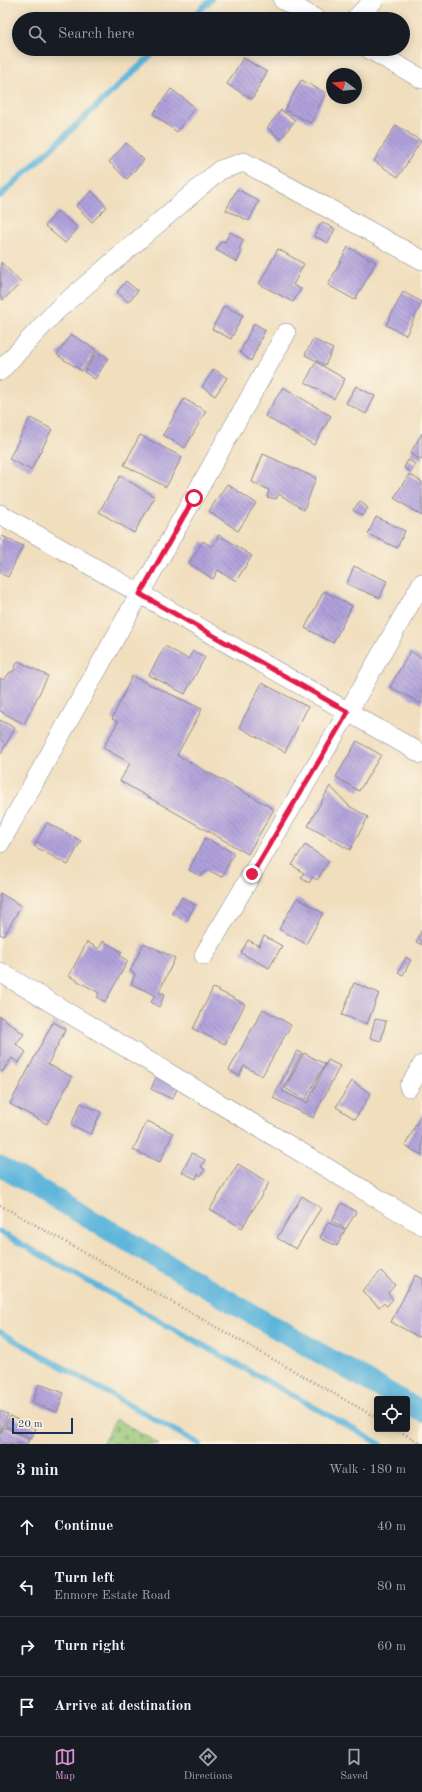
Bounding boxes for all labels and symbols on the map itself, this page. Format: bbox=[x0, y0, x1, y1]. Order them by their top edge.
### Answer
north arrow bbox=[326, 68, 362, 104]
route start bbox=[185, 489, 203, 507]
route end bbox=[243, 865, 261, 883]
scale bar bbox=[12, 1416, 73, 1435]

